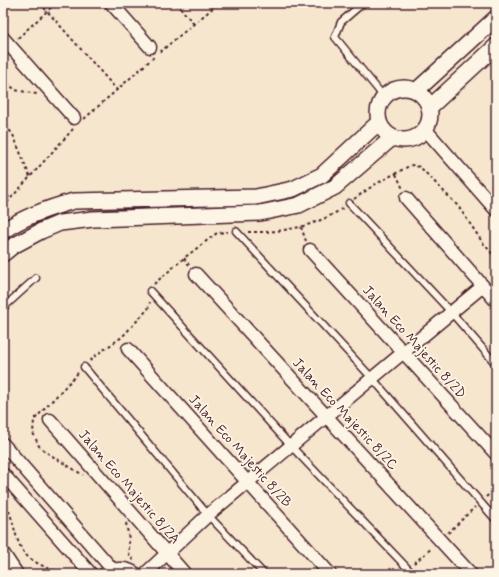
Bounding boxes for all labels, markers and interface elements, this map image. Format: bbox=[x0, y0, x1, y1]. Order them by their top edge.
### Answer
street label: Jalan Eco Majestic 8/2D bbox=[358, 281, 470, 403]
street label: Jalan Eco Majestic 8/2C bbox=[288, 354, 402, 474]
street label: Jalan Eco Majestic 8/2B bbox=[185, 391, 296, 511]
street label: Jalan Eco Majestic 8/2A bbox=[74, 426, 184, 548]

